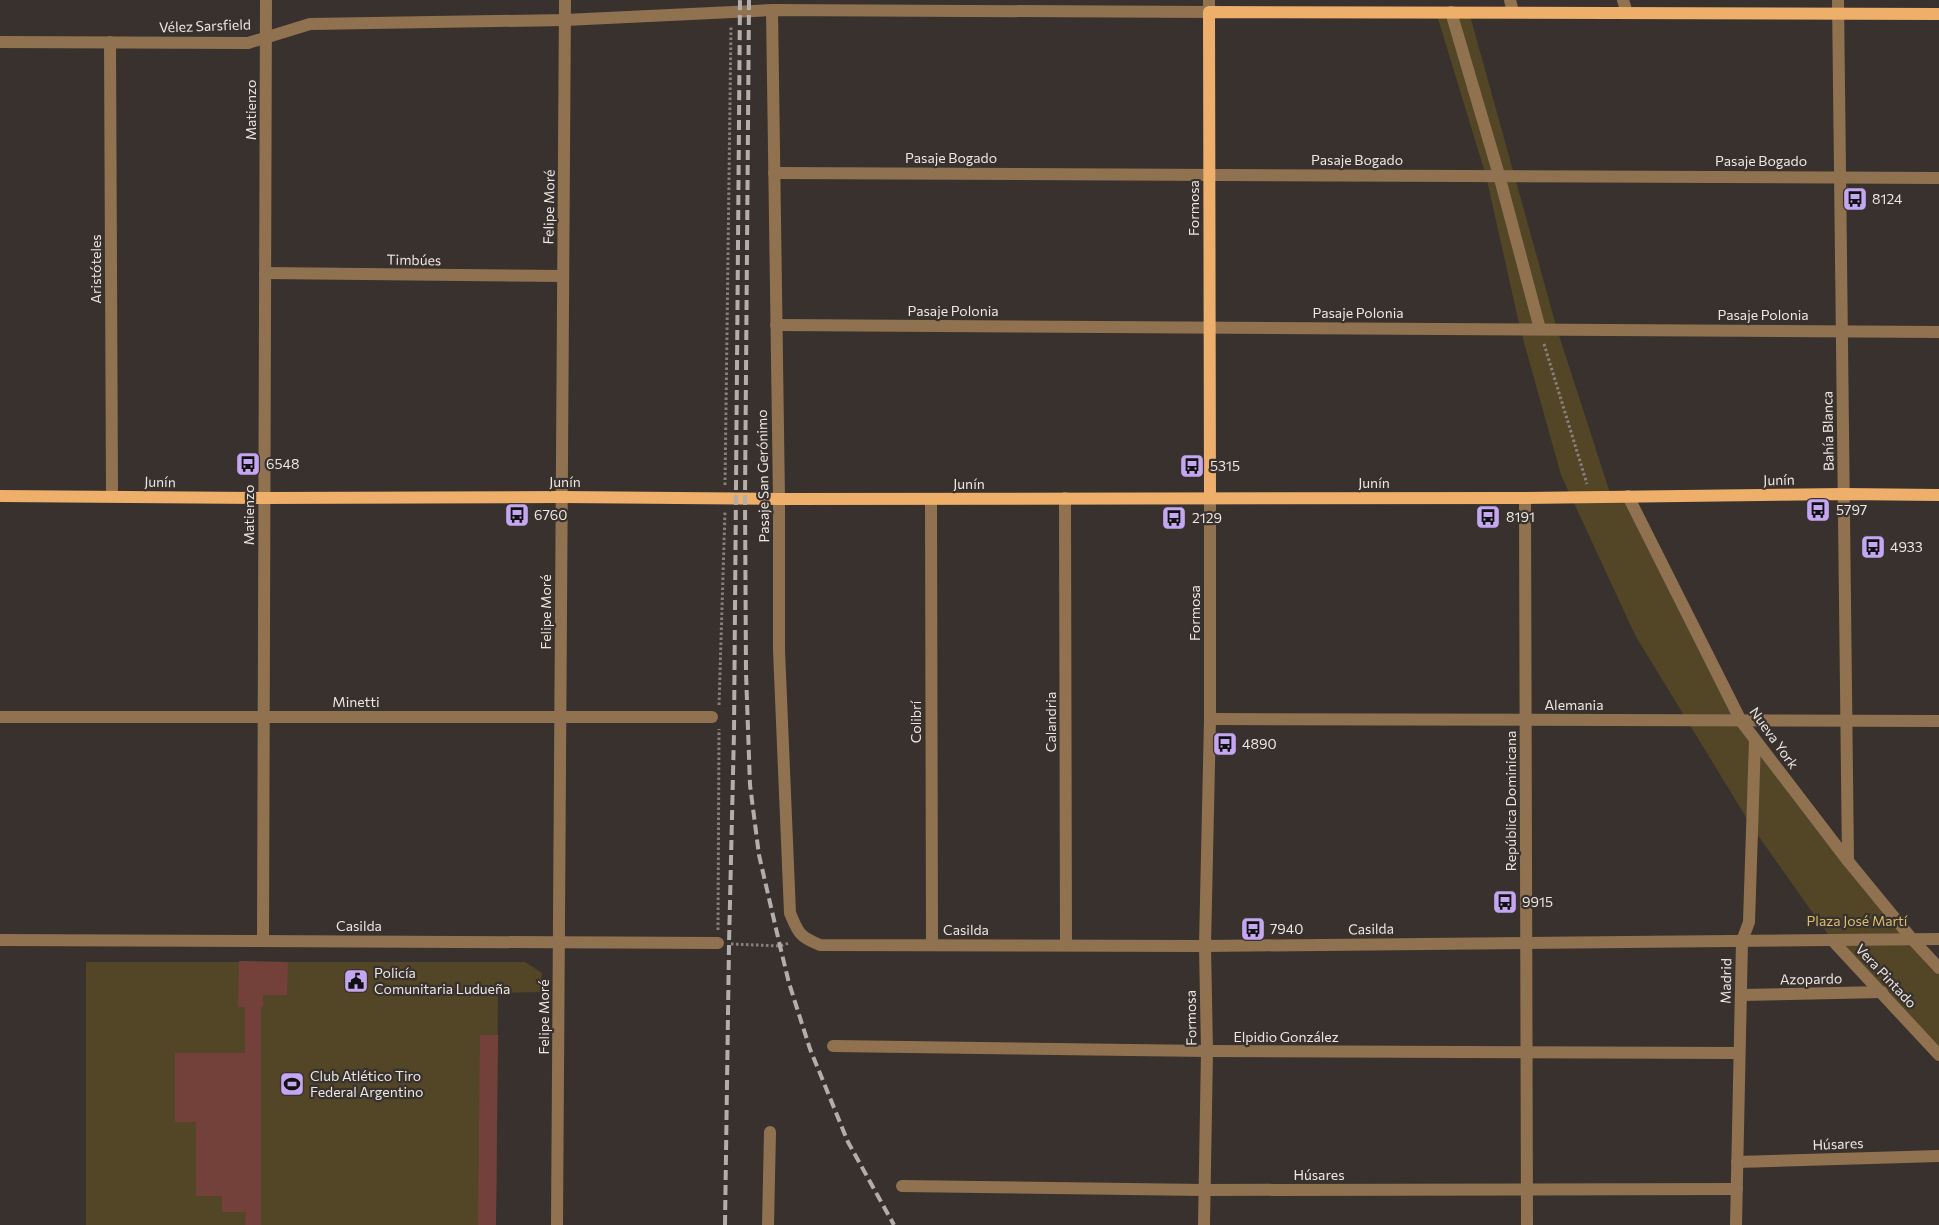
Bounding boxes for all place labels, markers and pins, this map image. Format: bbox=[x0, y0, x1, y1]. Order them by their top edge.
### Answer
bus stop icon: 8124 bbox=[1842, 186, 1868, 212]
place label: 8124 bbox=[1872, 190, 1903, 207]
bus stop icon: 6548 bbox=[235, 451, 261, 477]
bus stop icon: 5315 bbox=[1179, 453, 1205, 479]
place label: 6548 bbox=[266, 455, 299, 472]
place label: 5315 bbox=[1210, 457, 1240, 474]
bus stop icon: 5797 bbox=[1805, 497, 1831, 523]
place label: 5797 bbox=[1836, 501, 1867, 518]
bus stop icon: 6760 bbox=[504, 502, 530, 528]
bus stop icon: 8191 bbox=[1475, 504, 1501, 530]
bus stop icon: 2129 bbox=[1161, 505, 1187, 531]
place label: 6760 bbox=[534, 506, 567, 523]
place label: 8191 bbox=[1506, 508, 1535, 525]
place label: 2129 bbox=[1192, 509, 1222, 526]
bus stop icon: 4933 bbox=[1860, 534, 1886, 560]
place label: 4933 bbox=[1890, 538, 1923, 555]
bus stop icon: 4890 bbox=[1212, 731, 1238, 757]
place label: 4890 bbox=[1242, 735, 1277, 752]
bus stop icon: 9915 bbox=[1492, 889, 1518, 915]
place label: 9915 bbox=[1522, 893, 1553, 910]
bus stop icon: 7940 bbox=[1240, 916, 1266, 942]
place label: 7940 bbox=[1270, 920, 1303, 937]
place label: Policía Comunitaria Ludueña bbox=[374, 964, 510, 997]
public building icon: Policía Comunitaria Ludueña bbox=[343, 968, 369, 994]
place label: Club Atlético Tiro Federal Argentino bbox=[310, 1067, 423, 1100]
sports icon: Club Atlético Tiro Federal Argentino bbox=[279, 1071, 305, 1097]

